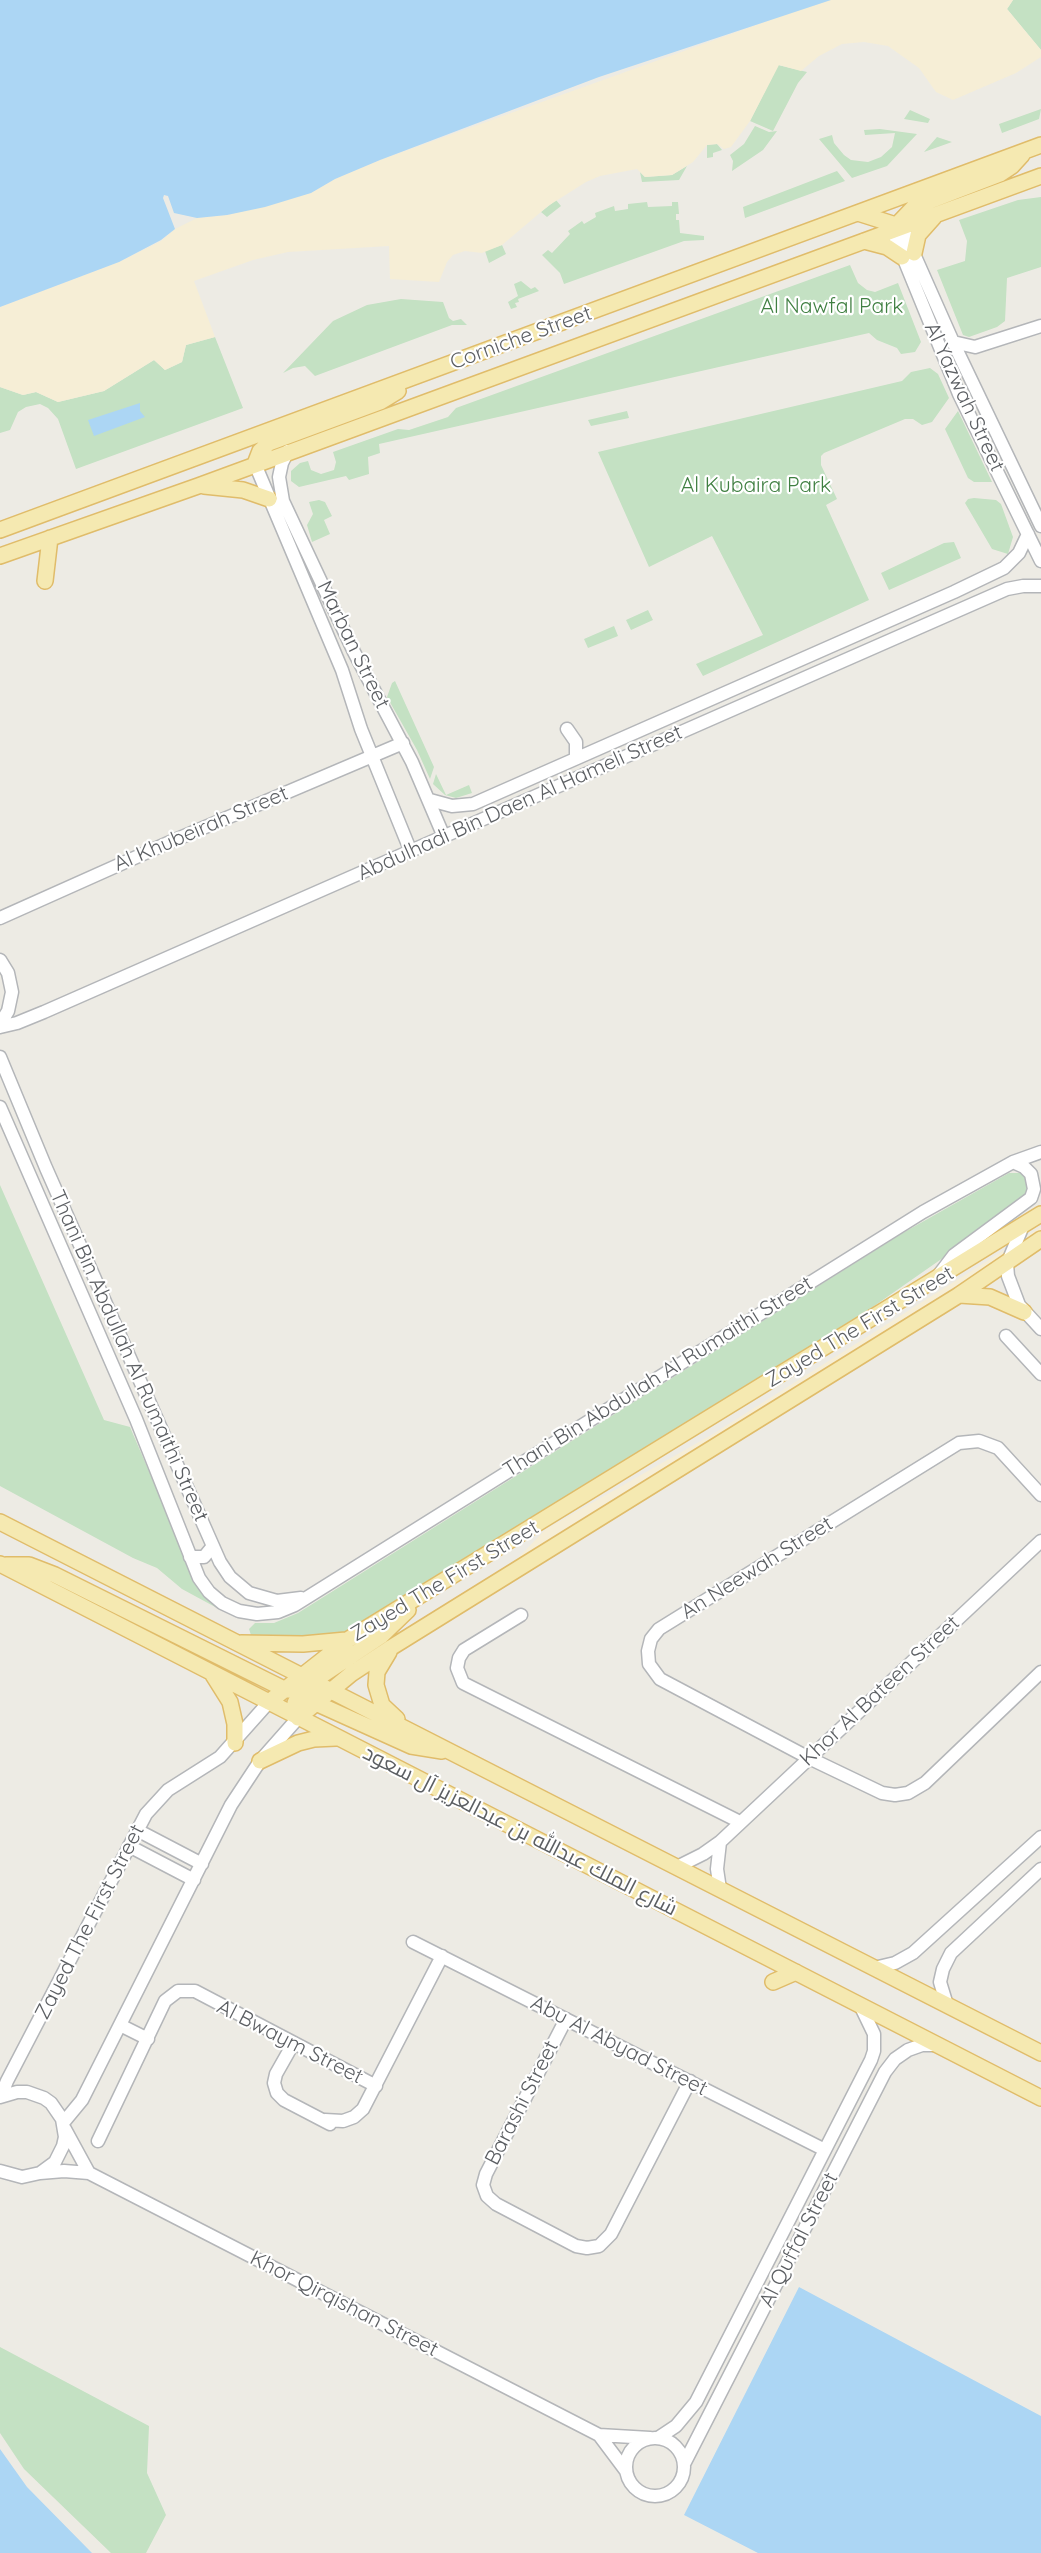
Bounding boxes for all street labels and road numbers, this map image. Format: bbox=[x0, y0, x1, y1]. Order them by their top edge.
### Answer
street label: Corniche Street bbox=[447, 301, 595, 375]
street label: Al Yazwah Street bbox=[918, 318, 1010, 476]
street label: Marban Street bbox=[311, 577, 395, 713]
street label: Abdulhadi Bin Daen Al Hameli Street bbox=[354, 720, 686, 886]
street label: Al Khubeirah Street bbox=[110, 781, 292, 877]
street label: Thani Bin Abdullah Al Rumaithi Street bbox=[44, 1186, 214, 1526]
street label: Zayed The First Street bbox=[761, 1261, 959, 1393]
street label: Thani Bin Abdullah Al Rumaithi Street bbox=[499, 1271, 817, 1483]
street label: An Neewah Street bbox=[676, 1511, 838, 1625]
street label: Zayed The First Street bbox=[346, 1515, 544, 1647]
street label: Khor Al Bateen Street bbox=[795, 1610, 965, 1772]
street label: شارع الملك عبدالله بن عبدالعزيز آل سعود bbox=[359, 1740, 681, 1922]
street label: Zayed The First Street bbox=[30, 1820, 150, 2024]
street label: Abu Al Abyad Street bbox=[526, 1991, 712, 2101]
street label: Al Bwaym Street bbox=[213, 1994, 367, 2090]
street label: Barashi Street bbox=[480, 2037, 564, 2169]
street label: Al Quffal Street bbox=[754, 2168, 844, 2312]
street label: Khor Qirqishan Street bbox=[246, 2246, 442, 2362]

